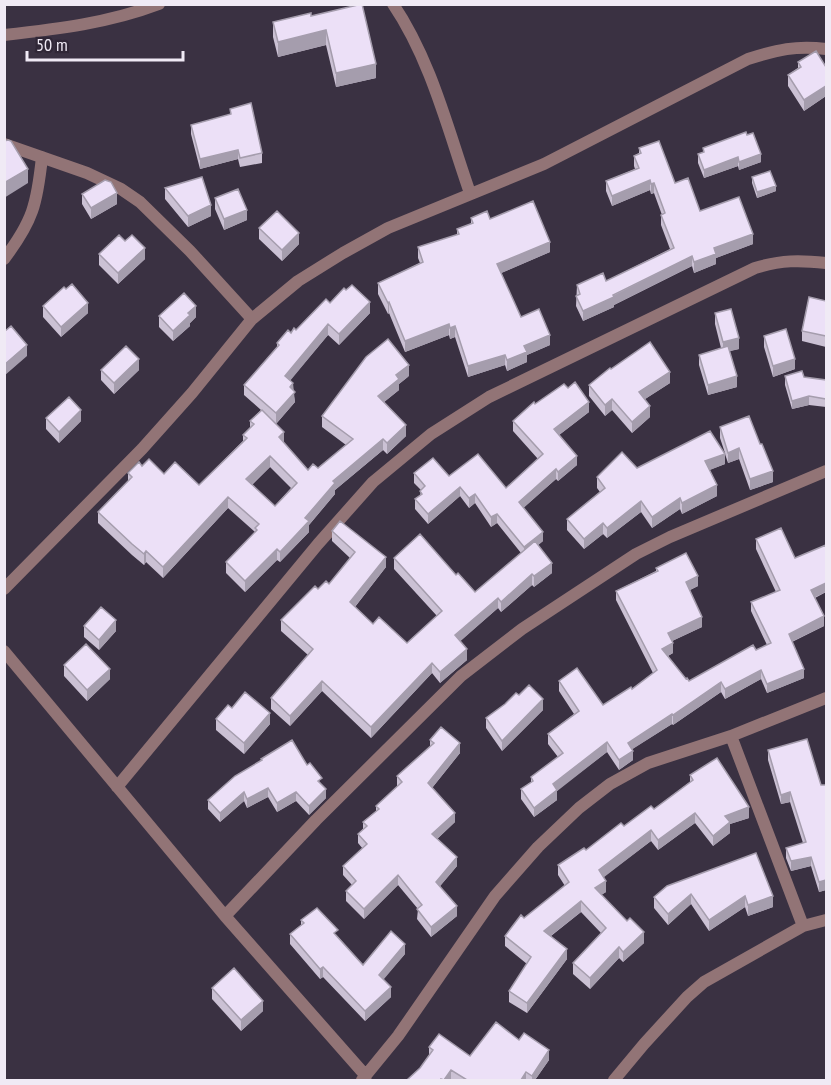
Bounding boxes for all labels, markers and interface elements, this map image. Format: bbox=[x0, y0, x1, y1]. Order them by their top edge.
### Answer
scale bar bbox=[27, 24, 183, 62]
text: 50 m bbox=[36, 33, 68, 56]

